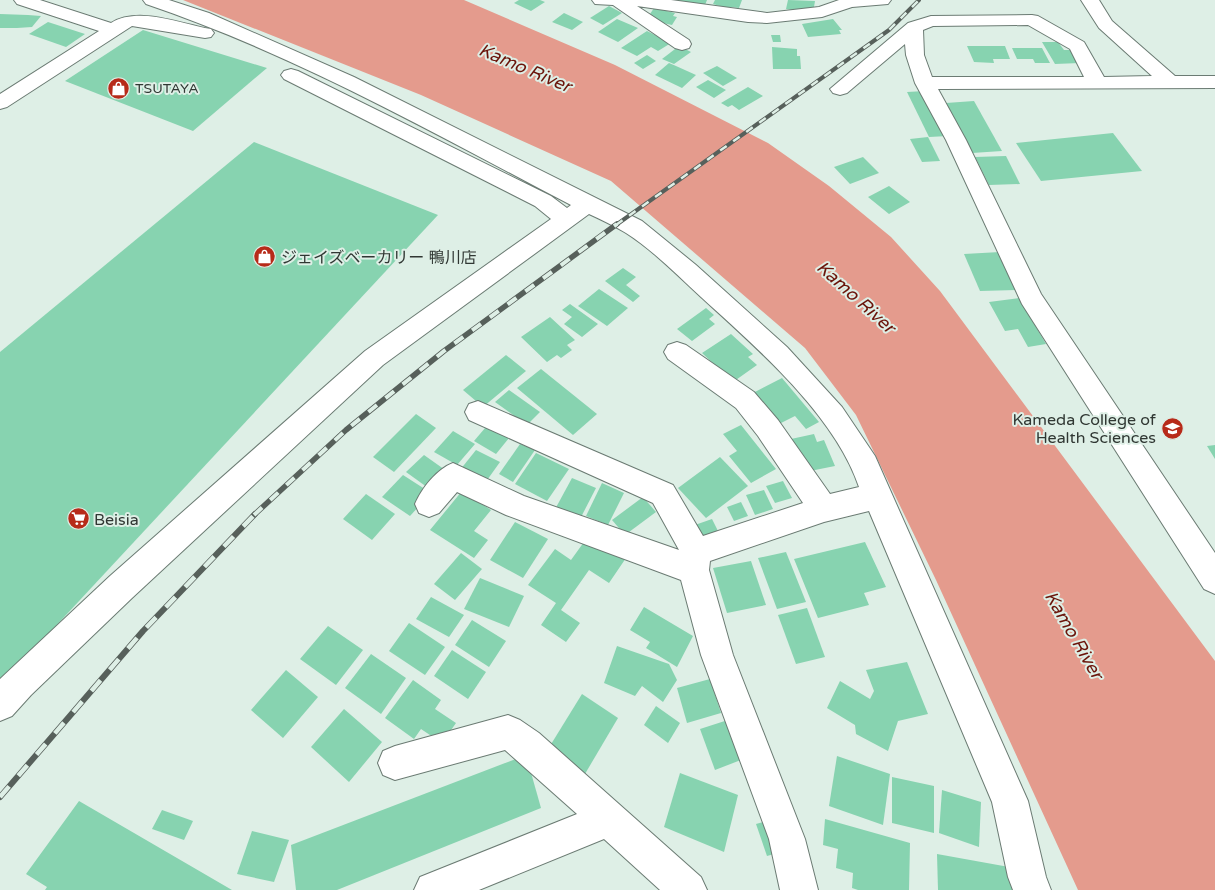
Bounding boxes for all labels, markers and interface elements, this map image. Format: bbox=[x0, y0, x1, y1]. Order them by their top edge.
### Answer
water label: Kamo River bbox=[476, 39, 576, 98]
shop icon: TSUTAYA bbox=[107, 76, 131, 100]
place label: TSUTAYA bbox=[135, 80, 199, 97]
shop icon: ジェイズベーカリー 鴨川店 bbox=[253, 245, 277, 269]
place label: ジェイズベーカリー 鴨川店 bbox=[281, 248, 477, 268]
water label: Kamo River bbox=[812, 256, 901, 339]
place label: Kameda College of Health Sciences bbox=[1013, 410, 1157, 448]
school or university icon: Kameda College of Health Sciences bbox=[1160, 416, 1184, 440]
supermarket icon: Beisia bbox=[66, 507, 90, 531]
place label: Beisia bbox=[94, 510, 139, 530]
water label: Kamo River bbox=[1040, 587, 1109, 685]

